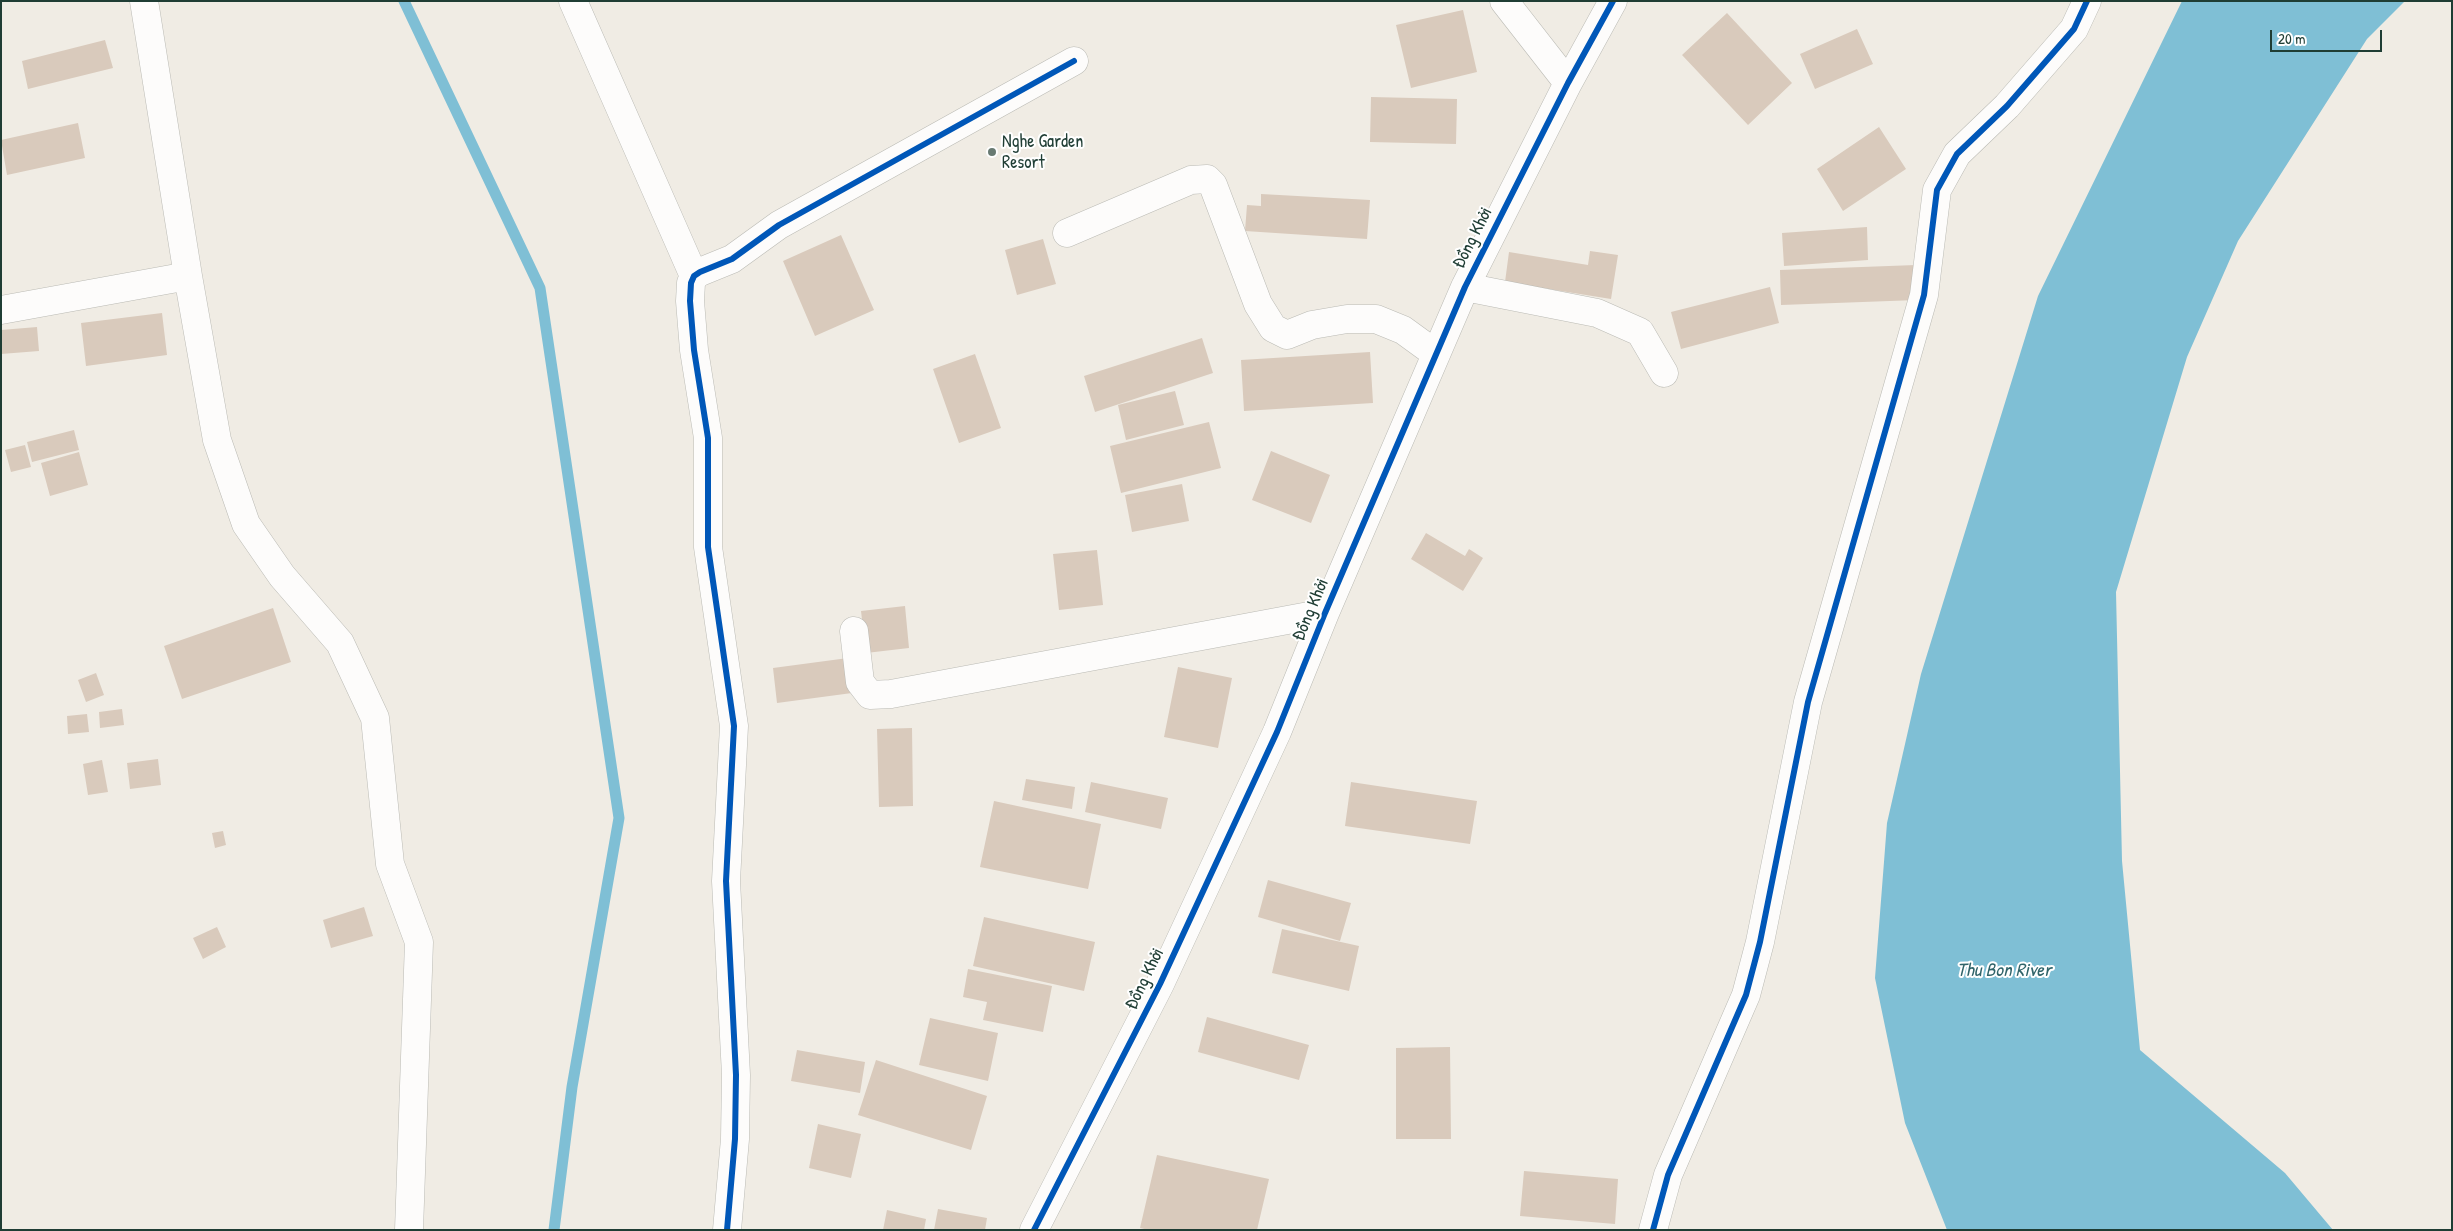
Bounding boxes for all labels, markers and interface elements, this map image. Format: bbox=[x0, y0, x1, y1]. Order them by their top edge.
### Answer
scale bar bbox=[2273, 20, 2386, 52]
text: 20 m bbox=[2278, 28, 2305, 49]
place label: Nghe Garden Resort bbox=[1002, 131, 1083, 173]
marker: Nghe Garden Resort bbox=[986, 146, 998, 158]
street label: Đồng Khởi bbox=[1448, 204, 1498, 272]
street label: Đồng Khởi bbox=[1288, 576, 1334, 644]
street label: Đồng Khởi bbox=[1121, 945, 1169, 1013]
water label: Thu Bon River bbox=[1957, 960, 2051, 982]

